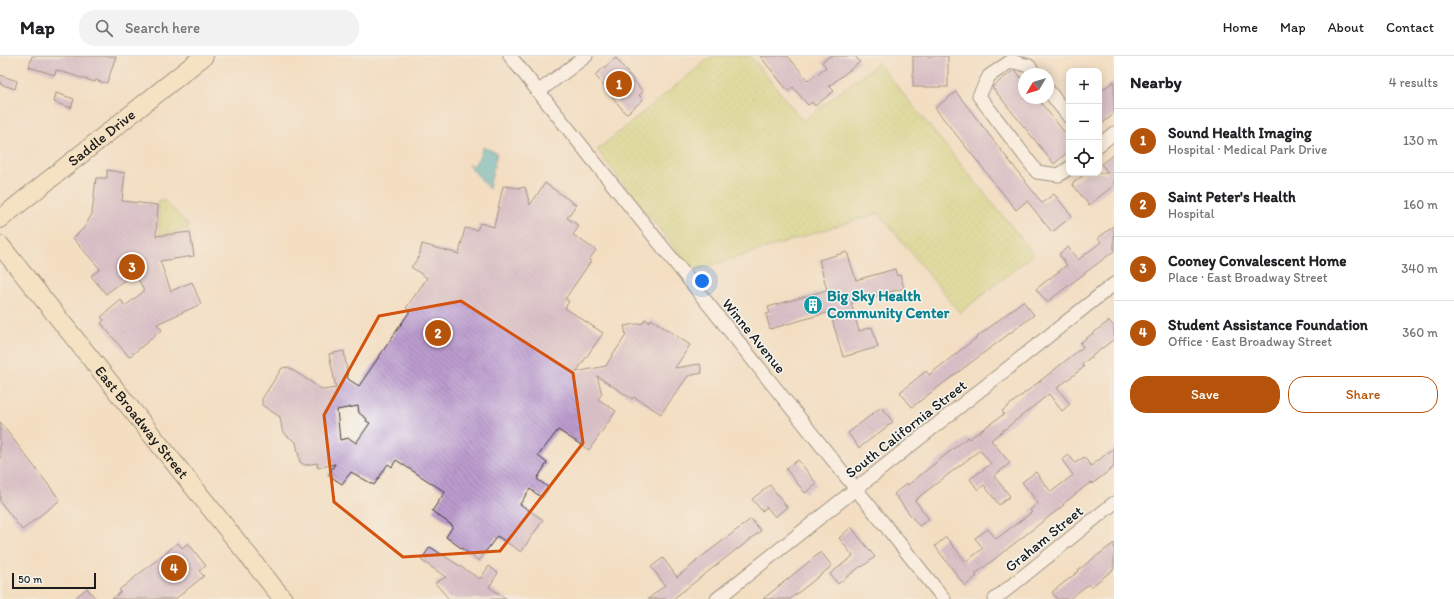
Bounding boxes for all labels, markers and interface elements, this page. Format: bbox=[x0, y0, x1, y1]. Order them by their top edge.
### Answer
search box bbox=[79, 10, 359, 46]
text: Map bbox=[20, 16, 55, 39]
icon: search bbox=[93, 17, 115, 39]
text: Search here bbox=[125, 19, 200, 37]
text: Home bbox=[1223, 19, 1258, 36]
text: Map bbox=[1280, 19, 1306, 36]
text: About bbox=[1328, 19, 1364, 36]
text: Contact bbox=[1386, 19, 1434, 36]
north arrow bbox=[1018, 68, 1054, 104]
map controls bbox=[1066, 68, 1102, 176]
button: + bbox=[1066, 68, 1102, 104]
pin: 1 bbox=[606, 69, 632, 99]
text: Nearby bbox=[1130, 72, 1182, 92]
text: 4 results bbox=[1389, 75, 1438, 90]
button: − bbox=[1066, 104, 1102, 140]
street label: Saddle Drive bbox=[64, 105, 139, 170]
text: Sound Health Imaging bbox=[1168, 124, 1312, 142]
text: 1 bbox=[1140, 133, 1146, 148]
text: 130 m bbox=[1403, 133, 1438, 148]
button: locate bbox=[1066, 140, 1102, 176]
text: Hospital · Medical Park Drive bbox=[1168, 142, 1327, 157]
text: Saint Peter's Health bbox=[1168, 188, 1296, 206]
text: 2 bbox=[1140, 197, 1146, 212]
text: 160 m bbox=[1403, 197, 1438, 212]
text: Hospital bbox=[1168, 206, 1215, 221]
pin: 3 bbox=[119, 252, 145, 282]
text: Cooney Convalescent Home bbox=[1168, 252, 1347, 270]
text: 3 bbox=[1139, 261, 1147, 276]
text: 340 m bbox=[1401, 261, 1438, 276]
text: Place · East Broadway Street bbox=[1168, 270, 1328, 285]
your location bbox=[692, 271, 712, 291]
place label: Big Sky Health Community Center bbox=[827, 287, 950, 323]
building icon: Big Sky Health Community Center bbox=[802, 294, 824, 316]
street label: Winne Avenue bbox=[718, 295, 790, 377]
text: Student Assistance Foundation bbox=[1168, 316, 1368, 334]
pin: 2 bbox=[425, 318, 451, 348]
text: 4 bbox=[1139, 325, 1147, 340]
text: 360 m bbox=[1402, 325, 1438, 340]
text: Office · East Broadway Street bbox=[1168, 334, 1332, 349]
street label: East Broadway Street bbox=[91, 362, 193, 483]
street label: South California Street bbox=[842, 376, 970, 482]
button: Save bbox=[1130, 376, 1280, 413]
button: Share bbox=[1288, 376, 1438, 413]
street label: Graham Street bbox=[1001, 502, 1087, 576]
pin: 4 bbox=[161, 553, 187, 583]
scale bar bbox=[12, 571, 96, 590]
text: 50 m bbox=[18, 573, 42, 586]

